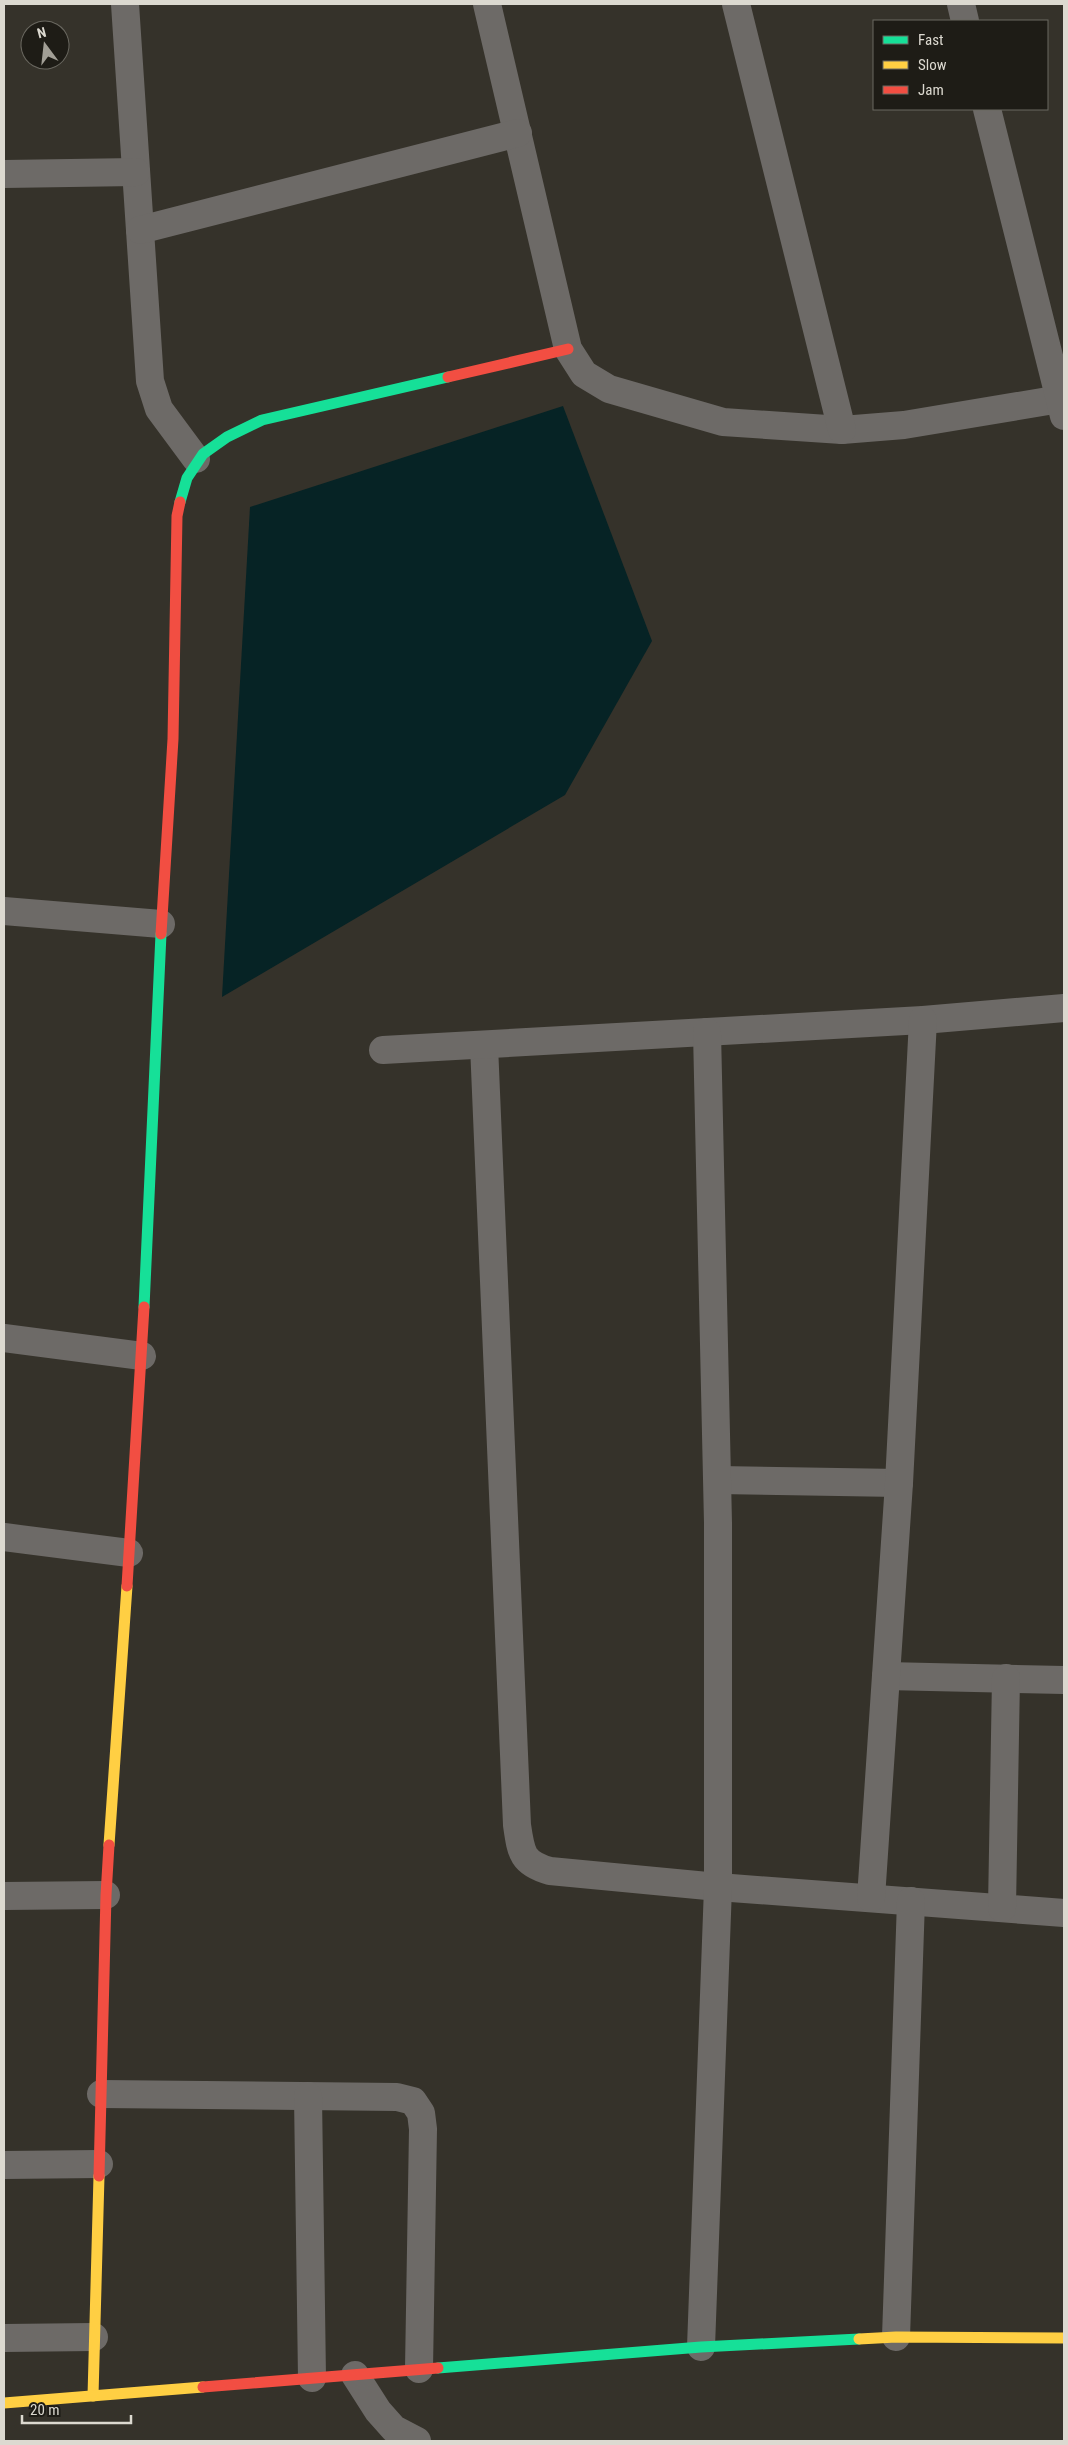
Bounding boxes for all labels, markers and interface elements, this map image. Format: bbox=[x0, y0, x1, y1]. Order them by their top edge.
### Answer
north arrow bbox=[20, 20, 70, 70]
legend bbox=[873, 20, 1048, 110]
text: N bbox=[35, 24, 48, 41]
text: Fast bbox=[918, 31, 943, 49]
text: Slow bbox=[918, 56, 947, 74]
text: Jam bbox=[918, 81, 944, 99]
scale bar bbox=[22, 2392, 131, 2424]
text: 20 m bbox=[30, 2401, 60, 2419]

